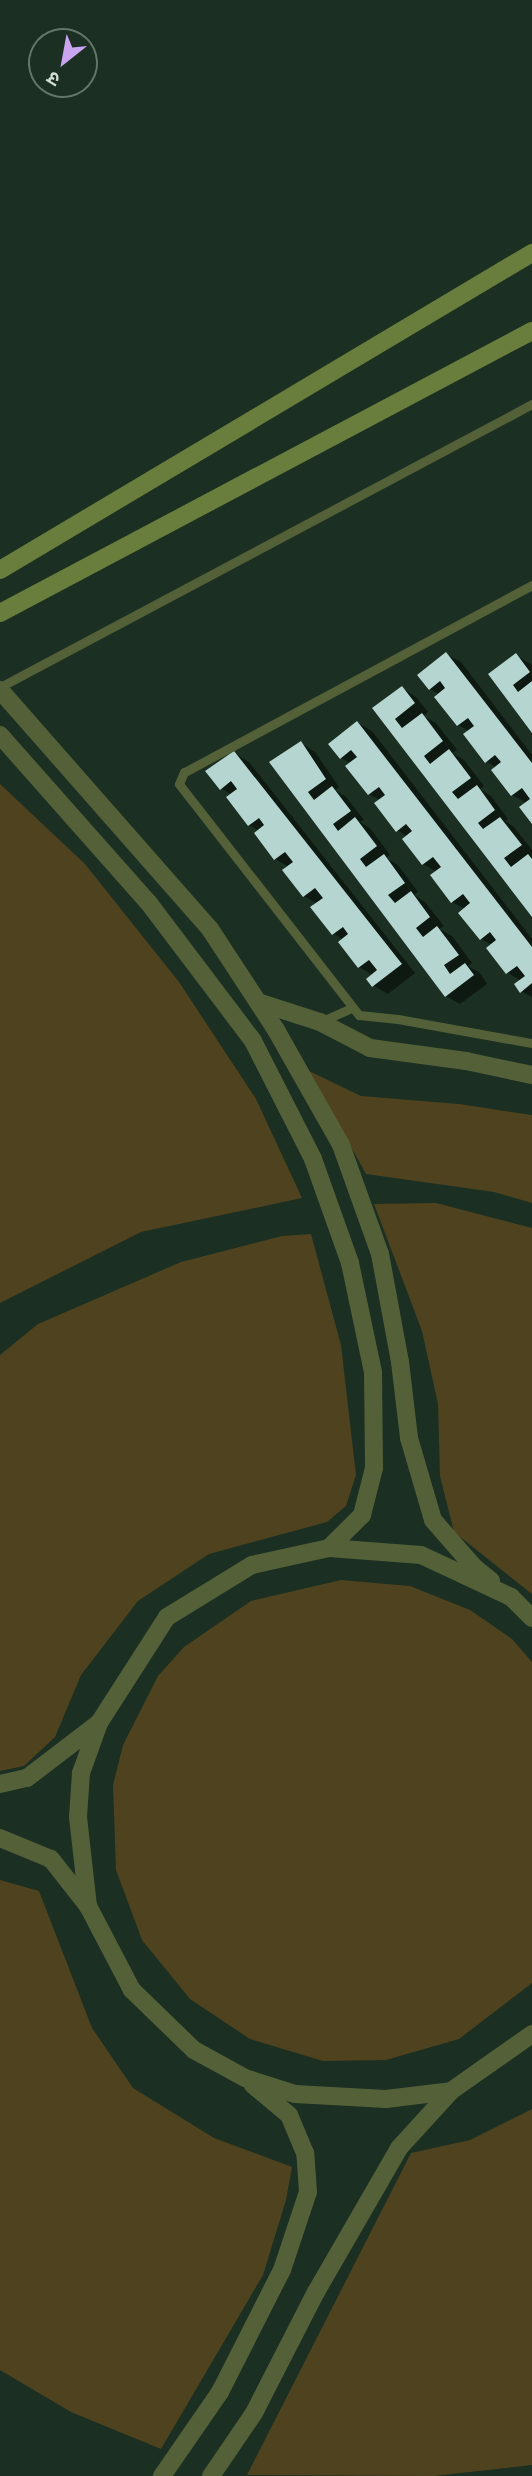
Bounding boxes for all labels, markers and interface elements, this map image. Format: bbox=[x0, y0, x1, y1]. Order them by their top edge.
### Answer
north arrow bbox=[28, 28, 98, 98]
text: उ bbox=[42, 65, 65, 93]

